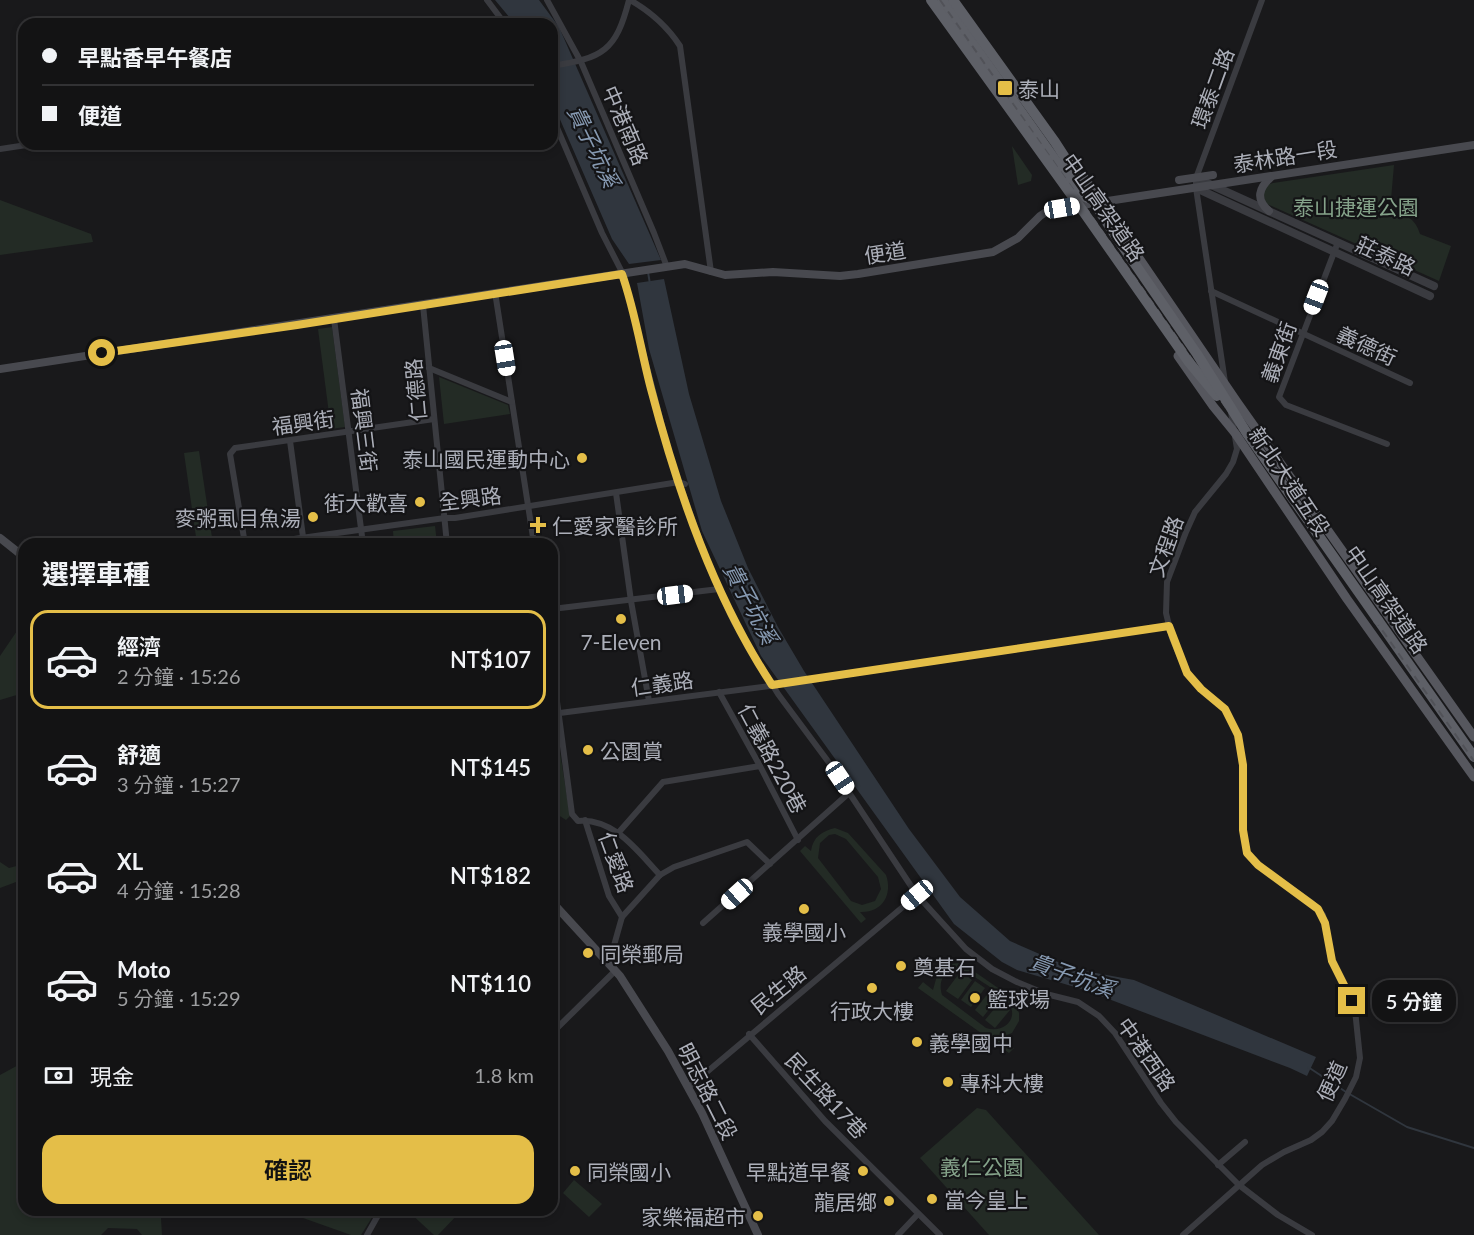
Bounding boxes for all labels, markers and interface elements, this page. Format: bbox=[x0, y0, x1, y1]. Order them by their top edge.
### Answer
text: 早點香早午餐店 bbox=[78, 44, 232, 71]
street label: 環泰二路 bbox=[1186, 44, 1238, 132]
place label: 泰山 bbox=[1018, 76, 1060, 101]
marker: 泰山 bbox=[996, 79, 1014, 97]
street label: 中港南路 bbox=[598, 81, 654, 169]
water label: 貴子坑溪 bbox=[563, 101, 627, 194]
text: 便道 bbox=[78, 102, 122, 129]
street label: 泰林路一段 bbox=[1231, 135, 1339, 177]
street label: 中山高架道路 bbox=[1058, 148, 1150, 266]
park label: 泰山捷運公園 bbox=[1293, 194, 1419, 219]
car bbox=[1043, 196, 1081, 220]
street label: 莊泰路 bbox=[1352, 230, 1420, 280]
street label: 便道 bbox=[862, 236, 908, 268]
car bbox=[1301, 277, 1331, 317]
street label: 義東街 bbox=[1255, 318, 1301, 386]
street label: 義德街 bbox=[1333, 320, 1401, 370]
route start bbox=[88, 339, 115, 366]
car bbox=[493, 339, 517, 377]
street label: 仁德路 bbox=[400, 358, 430, 422]
street label: 福興三街 bbox=[347, 387, 383, 473]
street label: 福興街 bbox=[270, 405, 336, 439]
street label: 新北大道五段 bbox=[1244, 422, 1336, 540]
place label: 泰山國民運動中心 bbox=[402, 446, 570, 471]
marker: 泰山國民運動中心 bbox=[575, 451, 589, 465]
street label: 全興路 bbox=[437, 482, 503, 514]
place label: 街大歡喜 bbox=[324, 490, 408, 515]
marker: 街大歡喜 bbox=[413, 495, 427, 509]
place label: 麥粥虱目魚湯 bbox=[175, 505, 301, 530]
marker: 麥粥虱目魚湯 bbox=[306, 510, 320, 524]
street label: 文程路 bbox=[1142, 512, 1188, 580]
place label: 仁愛家醫診所 bbox=[552, 513, 678, 538]
marker: 仁愛家醫診所 bbox=[529, 516, 547, 534]
street label: 中山高架道路 bbox=[1341, 540, 1433, 658]
text: 選擇車種 bbox=[42, 557, 150, 590]
water label: 貴子坑溪 bbox=[718, 558, 785, 651]
car bbox=[656, 584, 694, 606]
marker: 7-Eleven bbox=[614, 612, 628, 626]
place label: 7-Eleven bbox=[580, 629, 662, 654]
icon: car bbox=[45, 633, 99, 687]
text: 經濟 bbox=[117, 633, 161, 660]
text: NT$107 bbox=[450, 646, 531, 673]
text: 2 分鐘 · 15:26 bbox=[117, 664, 241, 688]
street label: 仁義路 bbox=[629, 666, 695, 700]
street label: 仁義路220巷 bbox=[734, 699, 812, 817]
place label: 公園賞 bbox=[600, 738, 663, 763]
icon: car bbox=[45, 741, 99, 795]
text: 舒適 bbox=[117, 741, 161, 768]
marker: 公園賞 bbox=[581, 743, 595, 757]
text: NT$145 bbox=[450, 754, 531, 781]
car bbox=[822, 758, 858, 798]
text: 3 分鐘 · 15:27 bbox=[117, 772, 241, 796]
street label: 仁愛路 bbox=[594, 828, 640, 896]
text: XL bbox=[117, 848, 143, 875]
icon: car bbox=[45, 849, 99, 903]
text: NT$182 bbox=[450, 862, 531, 889]
car bbox=[718, 875, 756, 913]
car bbox=[897, 877, 937, 913]
text: 4 分鐘 · 15:28 bbox=[117, 878, 241, 902]
marker: 義學國小 bbox=[797, 902, 811, 916]
place label: 義學國小 bbox=[762, 919, 846, 944]
place label: 同榮郵局 bbox=[600, 941, 684, 966]
marker: 同榮郵局 bbox=[581, 946, 595, 960]
water label: 貴子坑溪 bbox=[1026, 947, 1121, 1004]
place label: 奠基石 bbox=[913, 954, 976, 979]
text: Moto bbox=[117, 956, 171, 983]
icon: car bbox=[45, 957, 99, 1011]
street label: 民生路 bbox=[746, 959, 810, 1019]
marker: 奠基石 bbox=[894, 959, 908, 973]
text: NT$110 bbox=[450, 970, 531, 997]
callout: 5 分鐘 bbox=[1373, 980, 1457, 1022]
marker: 行政大樓 bbox=[865, 981, 879, 995]
text: 5 分鐘 · 15:29 bbox=[117, 986, 241, 1010]
place label: 籃球場 bbox=[987, 986, 1050, 1011]
route end bbox=[1338, 987, 1365, 1014]
text: 5 分鐘 bbox=[1386, 989, 1442, 1013]
marker: 籃球場 bbox=[968, 991, 982, 1005]
place label: 行政大樓 bbox=[830, 998, 914, 1023]
street label: 中港西路 bbox=[1113, 1012, 1181, 1096]
place label: 義學國中 bbox=[929, 1030, 1013, 1055]
marker: 義學國中 bbox=[910, 1035, 924, 1049]
street label: 明志路二段 bbox=[673, 1039, 743, 1143]
street label: 民生路17巷 bbox=[781, 1047, 873, 1143]
street label: 便道 bbox=[1311, 1057, 1351, 1105]
icon: cash bbox=[42, 1059, 75, 1092]
text: 現金 bbox=[90, 1063, 134, 1090]
text: 1.8 km bbox=[474, 1063, 534, 1087]
place label: 專科大樓 bbox=[960, 1070, 1044, 1095]
marker: 專科大樓 bbox=[941, 1075, 955, 1089]
button: 確認 bbox=[42, 1135, 534, 1204]
park label: 義仁公園 bbox=[940, 1154, 1024, 1179]
place label: 同榮國小 bbox=[587, 1159, 671, 1184]
place label: 早點道早餐 bbox=[746, 1159, 851, 1184]
marker: 同榮國小 bbox=[568, 1164, 582, 1178]
marker: 早點道早餐 bbox=[856, 1164, 870, 1178]
place label: 當今皇上 bbox=[944, 1187, 1028, 1212]
place label: 龍居鄉 bbox=[814, 1189, 877, 1214]
marker: 當今皇上 bbox=[925, 1192, 939, 1206]
marker: 龍居鄉 bbox=[882, 1194, 896, 1208]
place label: 家樂福超市 bbox=[641, 1204, 746, 1229]
marker: 家樂福超市 bbox=[751, 1209, 765, 1223]

